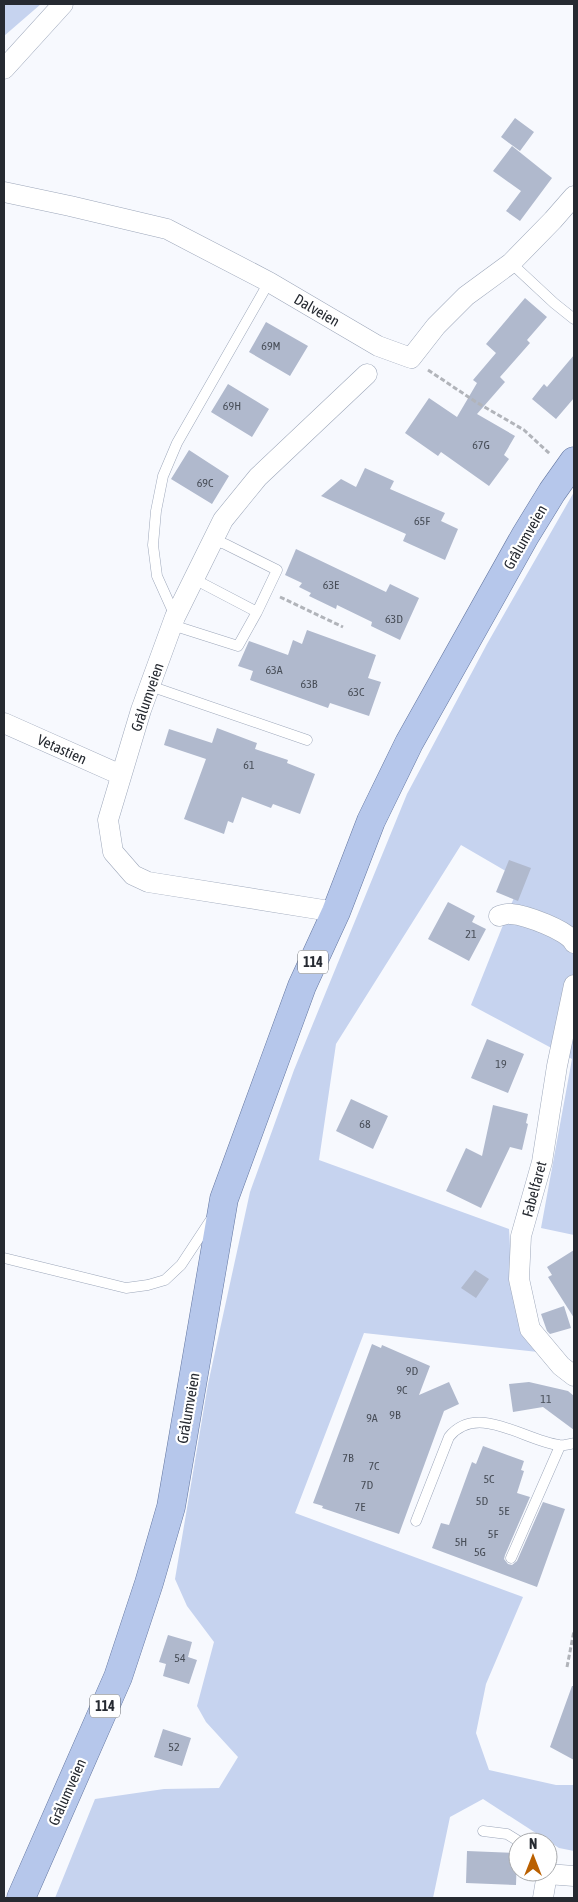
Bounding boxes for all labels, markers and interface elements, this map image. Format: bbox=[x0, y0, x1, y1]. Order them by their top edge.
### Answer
street label: Dalveien bbox=[291, 290, 343, 330]
house number: 69M bbox=[261, 339, 281, 353]
house number: 69H bbox=[223, 399, 241, 413]
house number: 67G bbox=[472, 438, 490, 452]
house number: 69C bbox=[197, 476, 214, 490]
street label: Grålumveien bbox=[500, 502, 550, 572]
house number: 65F bbox=[414, 514, 430, 528]
house number: 63E bbox=[323, 578, 339, 592]
house number: 63D bbox=[385, 612, 403, 626]
street label: Grålumveien bbox=[127, 660, 167, 734]
house number: 63A bbox=[265, 663, 283, 677]
house number: 63B bbox=[301, 677, 318, 691]
house number: 63C bbox=[348, 685, 365, 699]
street label: Vetastien bbox=[35, 731, 89, 767]
house number: 61 bbox=[243, 758, 255, 772]
house number: 21 bbox=[465, 927, 477, 941]
road number: 114 bbox=[298, 950, 328, 974]
house number: 19 bbox=[495, 1057, 507, 1071]
house number: 68 bbox=[359, 1117, 371, 1131]
street label: Fabelfaret bbox=[518, 1159, 550, 1219]
house number: 9D bbox=[406, 1364, 418, 1378]
street label: Grålumveien bbox=[173, 1371, 203, 1445]
house number: 9C bbox=[396, 1383, 408, 1397]
house number: 11 bbox=[540, 1392, 552, 1406]
house number: 9B bbox=[389, 1408, 401, 1422]
house number: 9A bbox=[366, 1411, 378, 1425]
house number: 7B bbox=[342, 1451, 354, 1465]
house number: 7C bbox=[368, 1459, 380, 1473]
house number: 5C bbox=[483, 1472, 495, 1486]
house number: 7D bbox=[361, 1478, 373, 1492]
house number: 5D bbox=[476, 1494, 488, 1508]
house number: 7E bbox=[355, 1500, 365, 1514]
house number: 5E bbox=[499, 1504, 509, 1518]
house number: 5F bbox=[488, 1527, 498, 1541]
house number: 5H bbox=[455, 1535, 467, 1549]
house number: 5G bbox=[474, 1545, 486, 1559]
house number: 54 bbox=[174, 1651, 186, 1665]
road number: 114 bbox=[90, 1694, 120, 1718]
house number: 52 bbox=[168, 1740, 180, 1754]
street label: Grålumveien bbox=[45, 1756, 89, 1828]
north arrow bbox=[508, 1832, 558, 1882]
text: N bbox=[529, 1836, 537, 1852]

